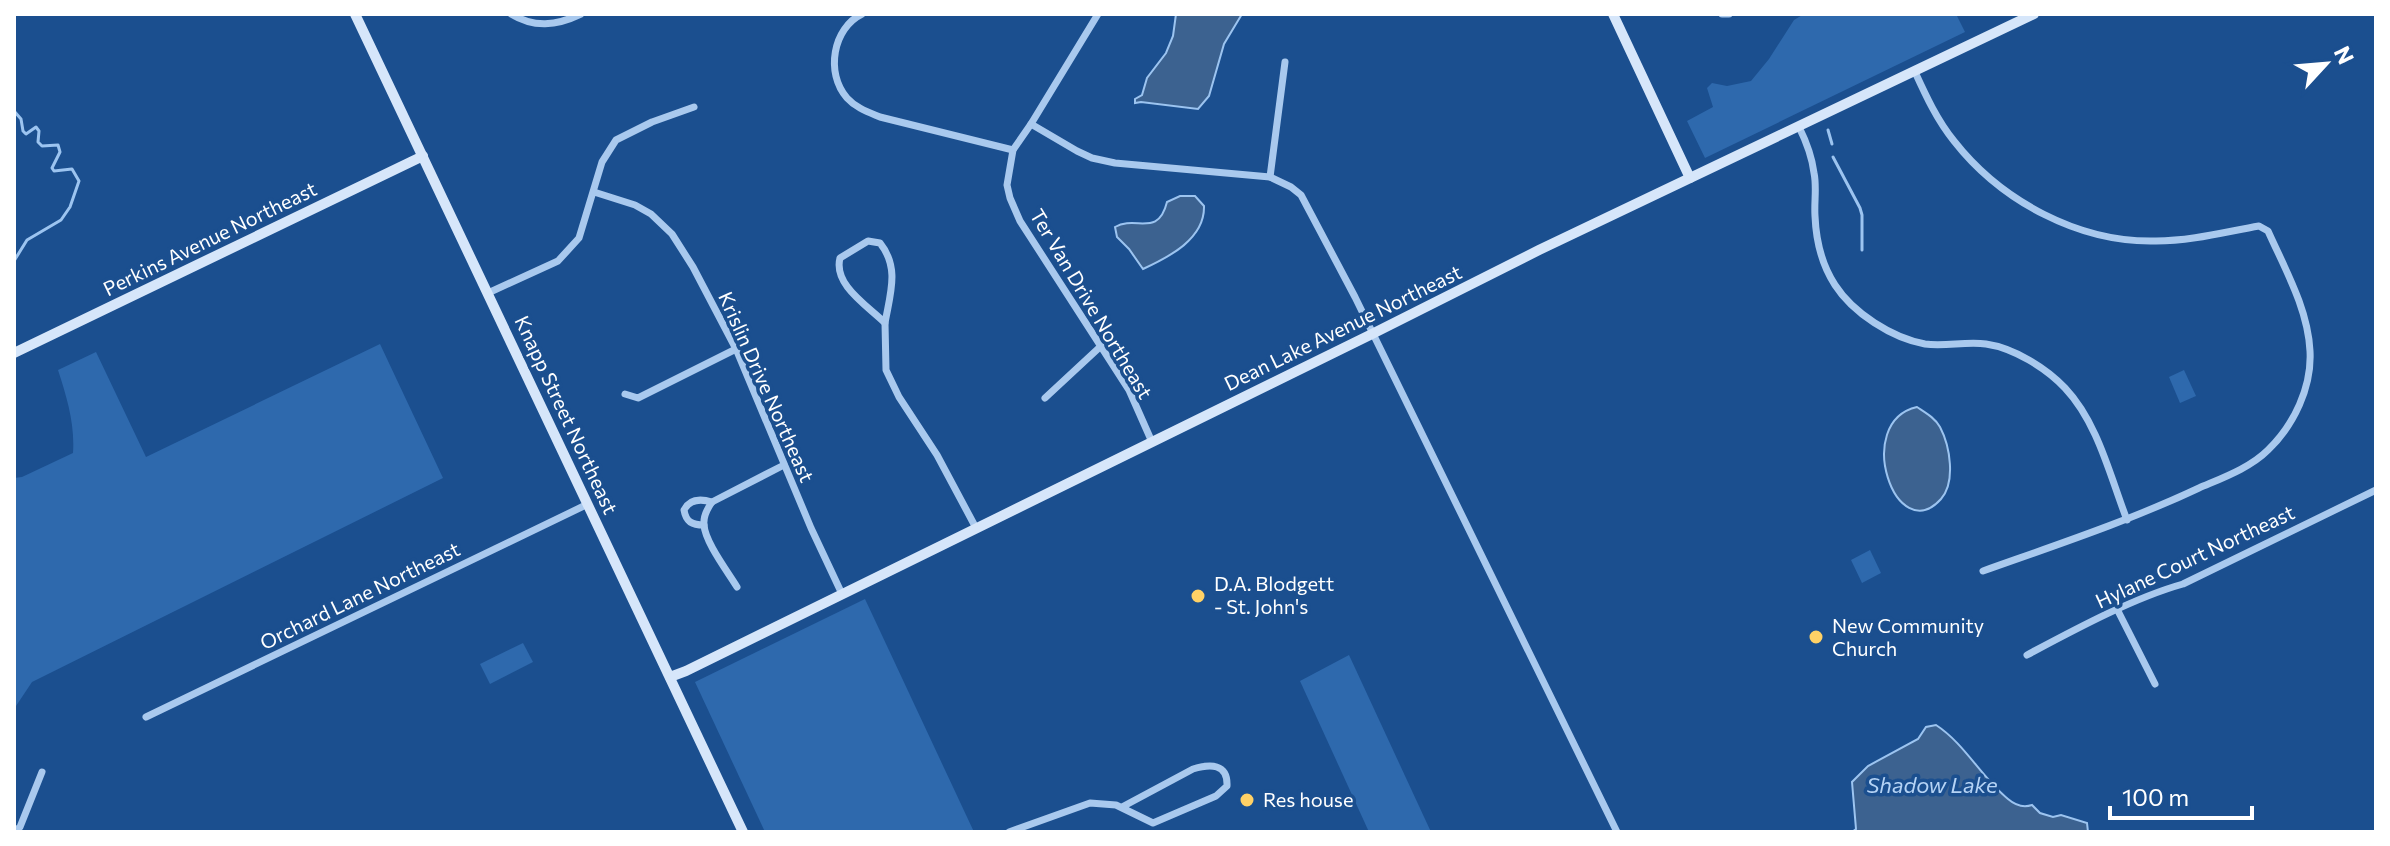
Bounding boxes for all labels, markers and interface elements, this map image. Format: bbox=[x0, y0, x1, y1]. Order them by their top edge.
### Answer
north arrow bbox=[2286, 24, 2366, 104]
text: N bbox=[2329, 42, 2360, 68]
street label: Perkins Avenue Northeast bbox=[99, 176, 320, 300]
street label: Ter Van Drive Northeast bbox=[1026, 204, 1158, 403]
street label: Dean Lake Avenue Northeast bbox=[1220, 259, 1465, 395]
street label: Krislin Drive Northeast bbox=[714, 288, 820, 486]
street label: Knapp Street Northeast bbox=[510, 312, 623, 518]
street label: Hylane Court Northeast bbox=[2091, 499, 2298, 613]
street label: Orchard Lane Northeast bbox=[256, 536, 463, 654]
place label: D.A. Blodgett - St. John's bbox=[1214, 571, 1334, 618]
marker: D.A. Blodgett - St. John's bbox=[1189, 587, 1207, 605]
place label: New Community Church bbox=[1832, 613, 1984, 660]
marker: New Community Church bbox=[1807, 628, 1825, 646]
scale bar bbox=[2110, 770, 2252, 820]
water label: Shadow Lake bbox=[1866, 771, 1998, 798]
text: 100 m bbox=[2122, 782, 2189, 811]
place label: Res house bbox=[1263, 787, 1353, 811]
marker: Res house bbox=[1238, 791, 1256, 809]

